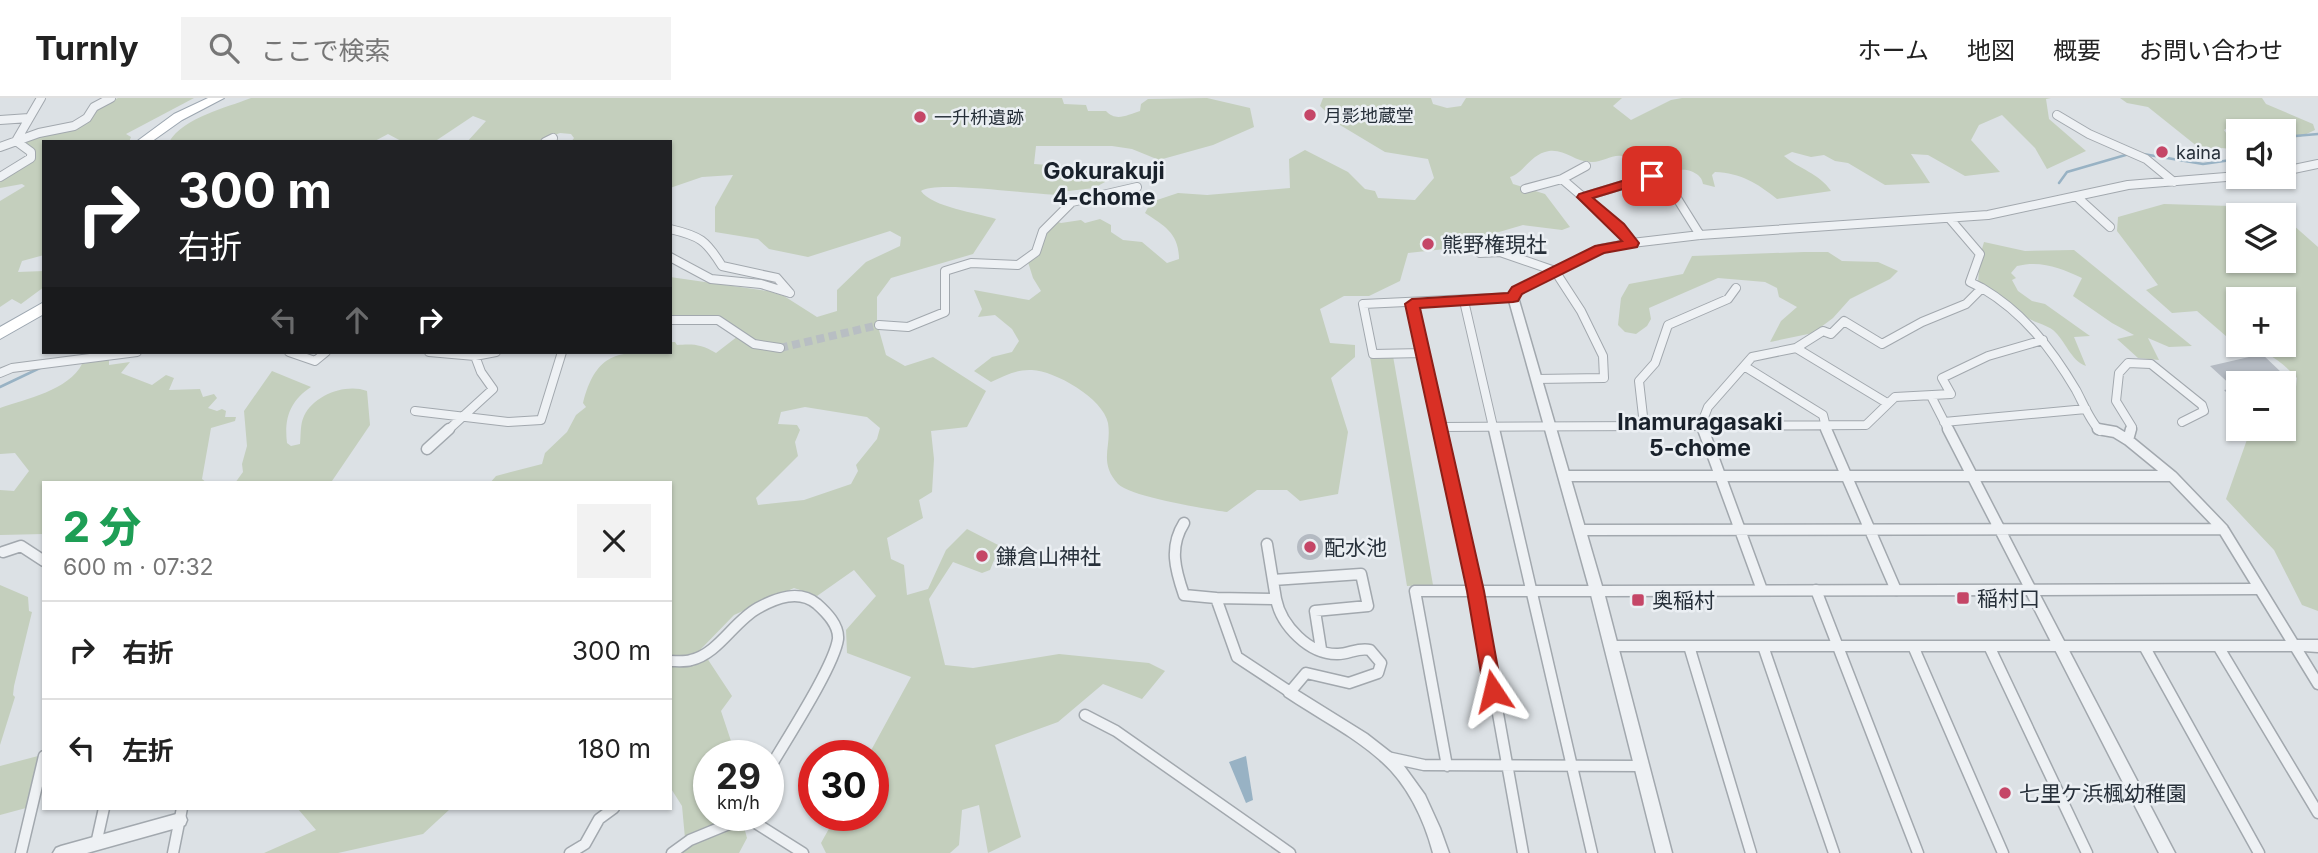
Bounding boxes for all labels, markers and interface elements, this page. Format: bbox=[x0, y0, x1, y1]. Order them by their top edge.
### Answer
search box bbox=[181, 17, 671, 80]
text: Turnly bbox=[35, 28, 139, 68]
icon: search bbox=[205, 29, 243, 67]
text: ここで検索 bbox=[261, 35, 391, 66]
text: ホーム bbox=[1858, 36, 1929, 65]
text: 地図 bbox=[1967, 36, 2015, 65]
text: 概要 bbox=[2053, 36, 2101, 65]
text: お問い合わせ bbox=[2139, 36, 2283, 65]
place label: 月影地蔵堂 bbox=[1324, 105, 1414, 126]
place label: 一升枡遺跡 bbox=[934, 107, 1024, 128]
marker: 月影地蔵堂 bbox=[1302, 107, 1318, 123]
marker: 一升枡遺跡 bbox=[912, 109, 928, 125]
map controls bbox=[2226, 119, 2296, 441]
button: sound bbox=[2226, 119, 2296, 189]
place label: kaina bbox=[2176, 142, 2221, 163]
marker: kaina bbox=[2154, 144, 2170, 160]
pin bbox=[1622, 146, 1682, 206]
district label: Gokurakuji 4-chome bbox=[1043, 157, 1165, 211]
icon: arrive bbox=[1633, 157, 1671, 195]
text: 300 m bbox=[178, 161, 332, 220]
icon: right bbox=[63, 168, 154, 259]
button: layers bbox=[2226, 203, 2296, 273]
text: 右折 bbox=[178, 227, 242, 266]
place label: 熊野権現社 bbox=[1442, 232, 1547, 257]
marker: 熊野権現社 bbox=[1420, 236, 1436, 252]
button: + bbox=[2226, 287, 2296, 357]
icon: left bbox=[265, 301, 303, 339]
icon: ahead bbox=[338, 301, 376, 339]
icon: right bbox=[411, 301, 449, 339]
button: − bbox=[2226, 371, 2296, 441]
district label: Inamuragasaki 5-chome bbox=[1617, 408, 1783, 462]
text: 2 分 bbox=[63, 501, 141, 552]
button: close bbox=[577, 504, 651, 578]
place label: 配水池 bbox=[1324, 535, 1387, 560]
marker: 配水池 bbox=[1302, 539, 1318, 555]
place label: 鎌倉山神社 bbox=[996, 544, 1101, 569]
marker: 鎌倉山神社 bbox=[974, 548, 990, 564]
text: 600 m · 07:32 bbox=[63, 553, 214, 581]
place label: 稲村口 bbox=[1977, 586, 2040, 611]
place label: 奥稲村 bbox=[1652, 588, 1715, 613]
marker: 稲村口 bbox=[1955, 590, 1971, 606]
marker: 奥稲村 bbox=[1630, 592, 1646, 608]
icon: right bbox=[63, 631, 101, 669]
text: 300 m bbox=[572, 635, 651, 666]
text: 右折 bbox=[122, 637, 174, 668]
position arrow bbox=[1456, 654, 1530, 728]
icon: left bbox=[63, 729, 101, 767]
text: 180 m bbox=[578, 733, 651, 764]
text: 左折 bbox=[122, 735, 174, 766]
speed limit sign: 30 bbox=[798, 740, 889, 831]
text: 29 bbox=[716, 755, 761, 797]
place label: 七里ケ浜楓幼稚園 bbox=[2019, 781, 2187, 806]
marker: 七里ケ浜楓幼稚園 bbox=[1997, 785, 2013, 801]
text: km/h bbox=[717, 792, 760, 813]

